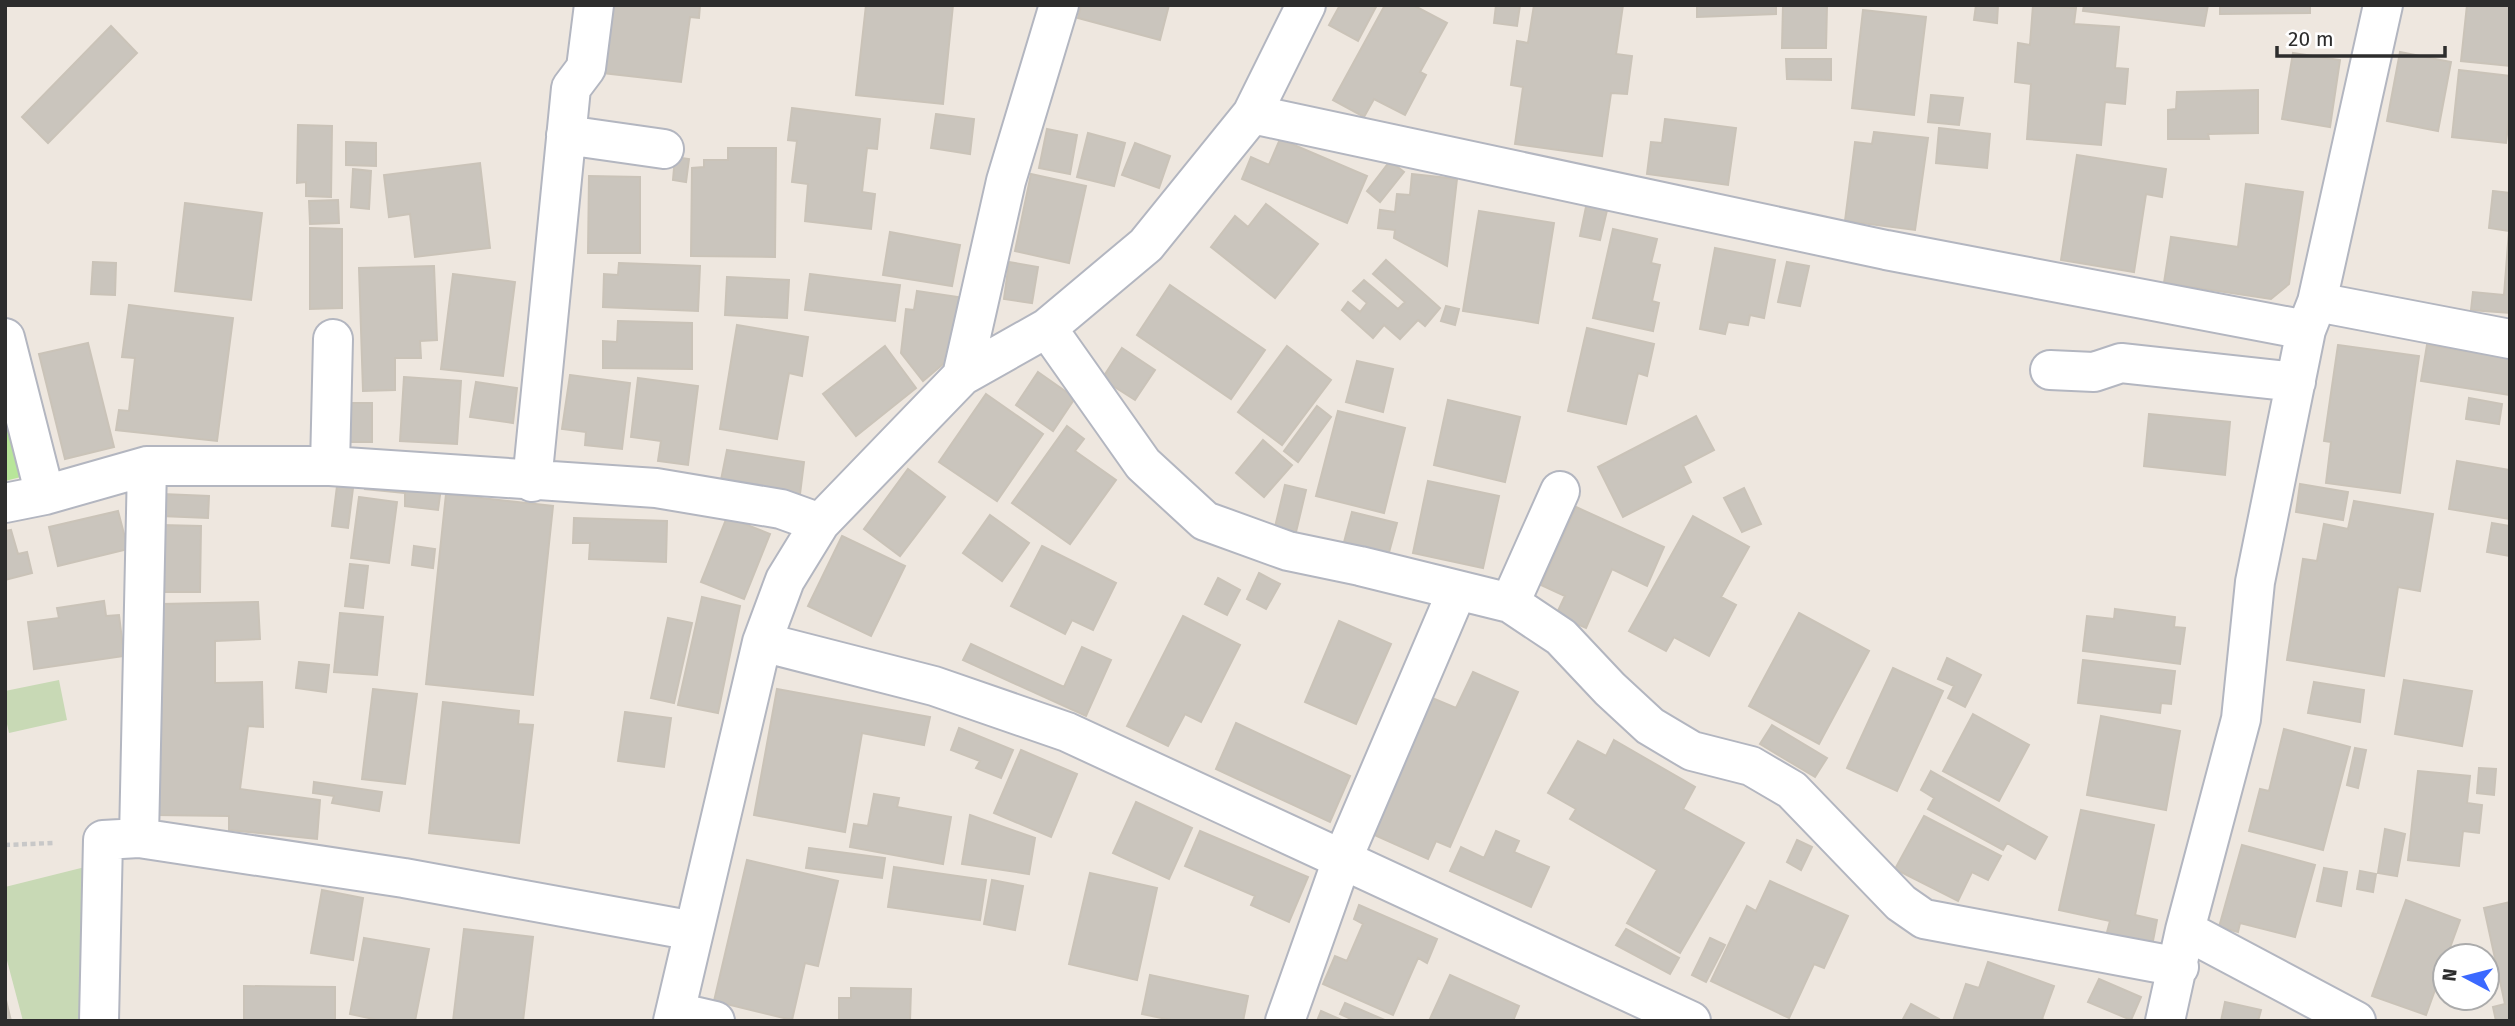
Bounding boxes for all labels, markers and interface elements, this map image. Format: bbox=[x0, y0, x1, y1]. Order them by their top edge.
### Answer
scale bar bbox=[2277, 14, 2445, 58]
text: 20 m bbox=[2288, 26, 2334, 52]
north arrow bbox=[2431, 942, 2501, 1012]
text: N bbox=[2437, 967, 2462, 983]

